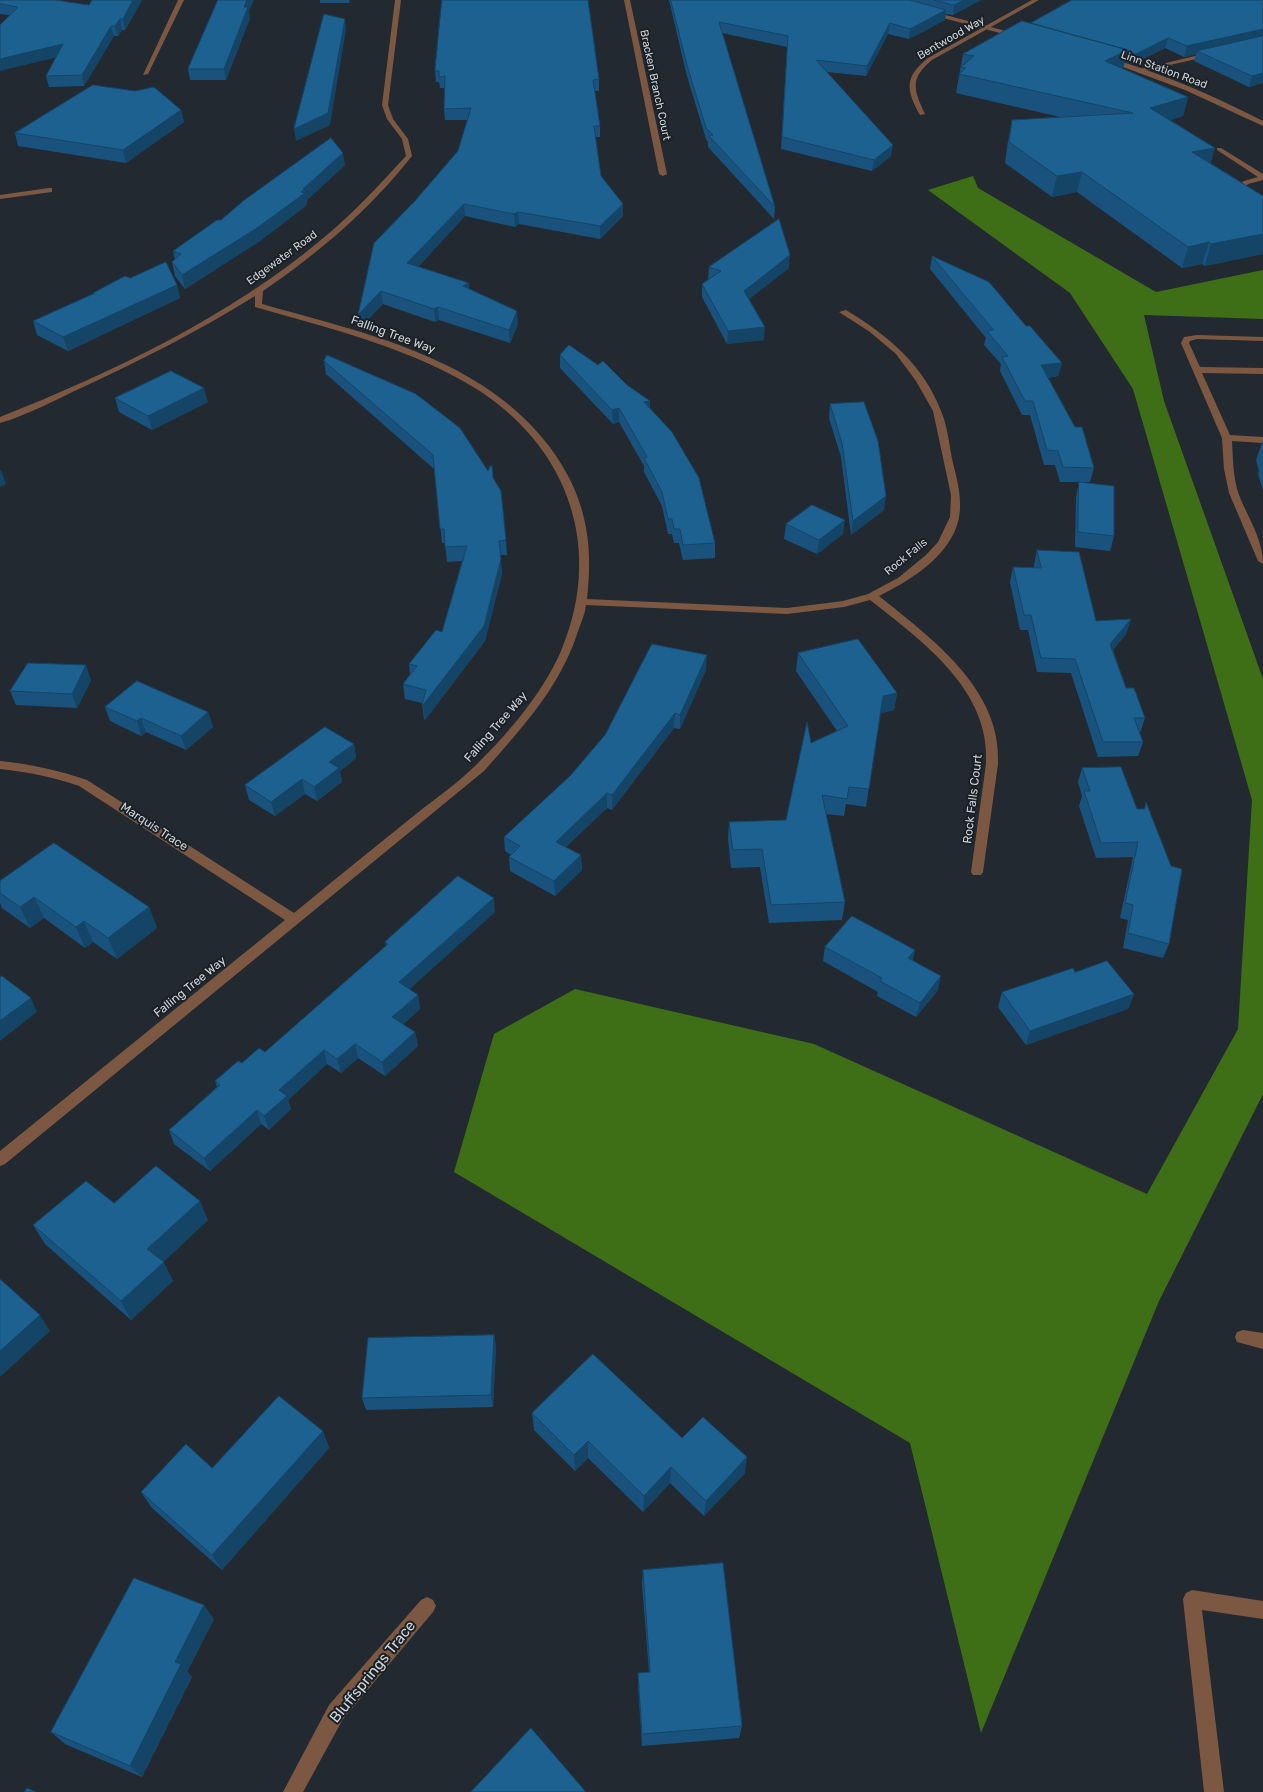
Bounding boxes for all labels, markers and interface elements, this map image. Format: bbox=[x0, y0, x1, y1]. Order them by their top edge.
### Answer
street label: Bentwood Way bbox=[915, 13, 987, 63]
street label: Bracken Branch Court bbox=[637, 28, 673, 142]
street label: Linn Station Road bbox=[1119, 48, 1209, 92]
street label: Edgewater Road bbox=[244, 228, 320, 288]
street label: Falling Tree Way bbox=[349, 313, 437, 357]
street label: Rock Falls bbox=[882, 536, 930, 578]
street label: Falling Tree Way bbox=[461, 689, 531, 765]
street label: Rock Falls Court bbox=[960, 753, 986, 845]
street label: Marquis Trace bbox=[118, 800, 190, 854]
street label: Falling Tree Way bbox=[151, 954, 229, 1020]
street label: Bluffsprings Trace bbox=[326, 1617, 420, 1727]

